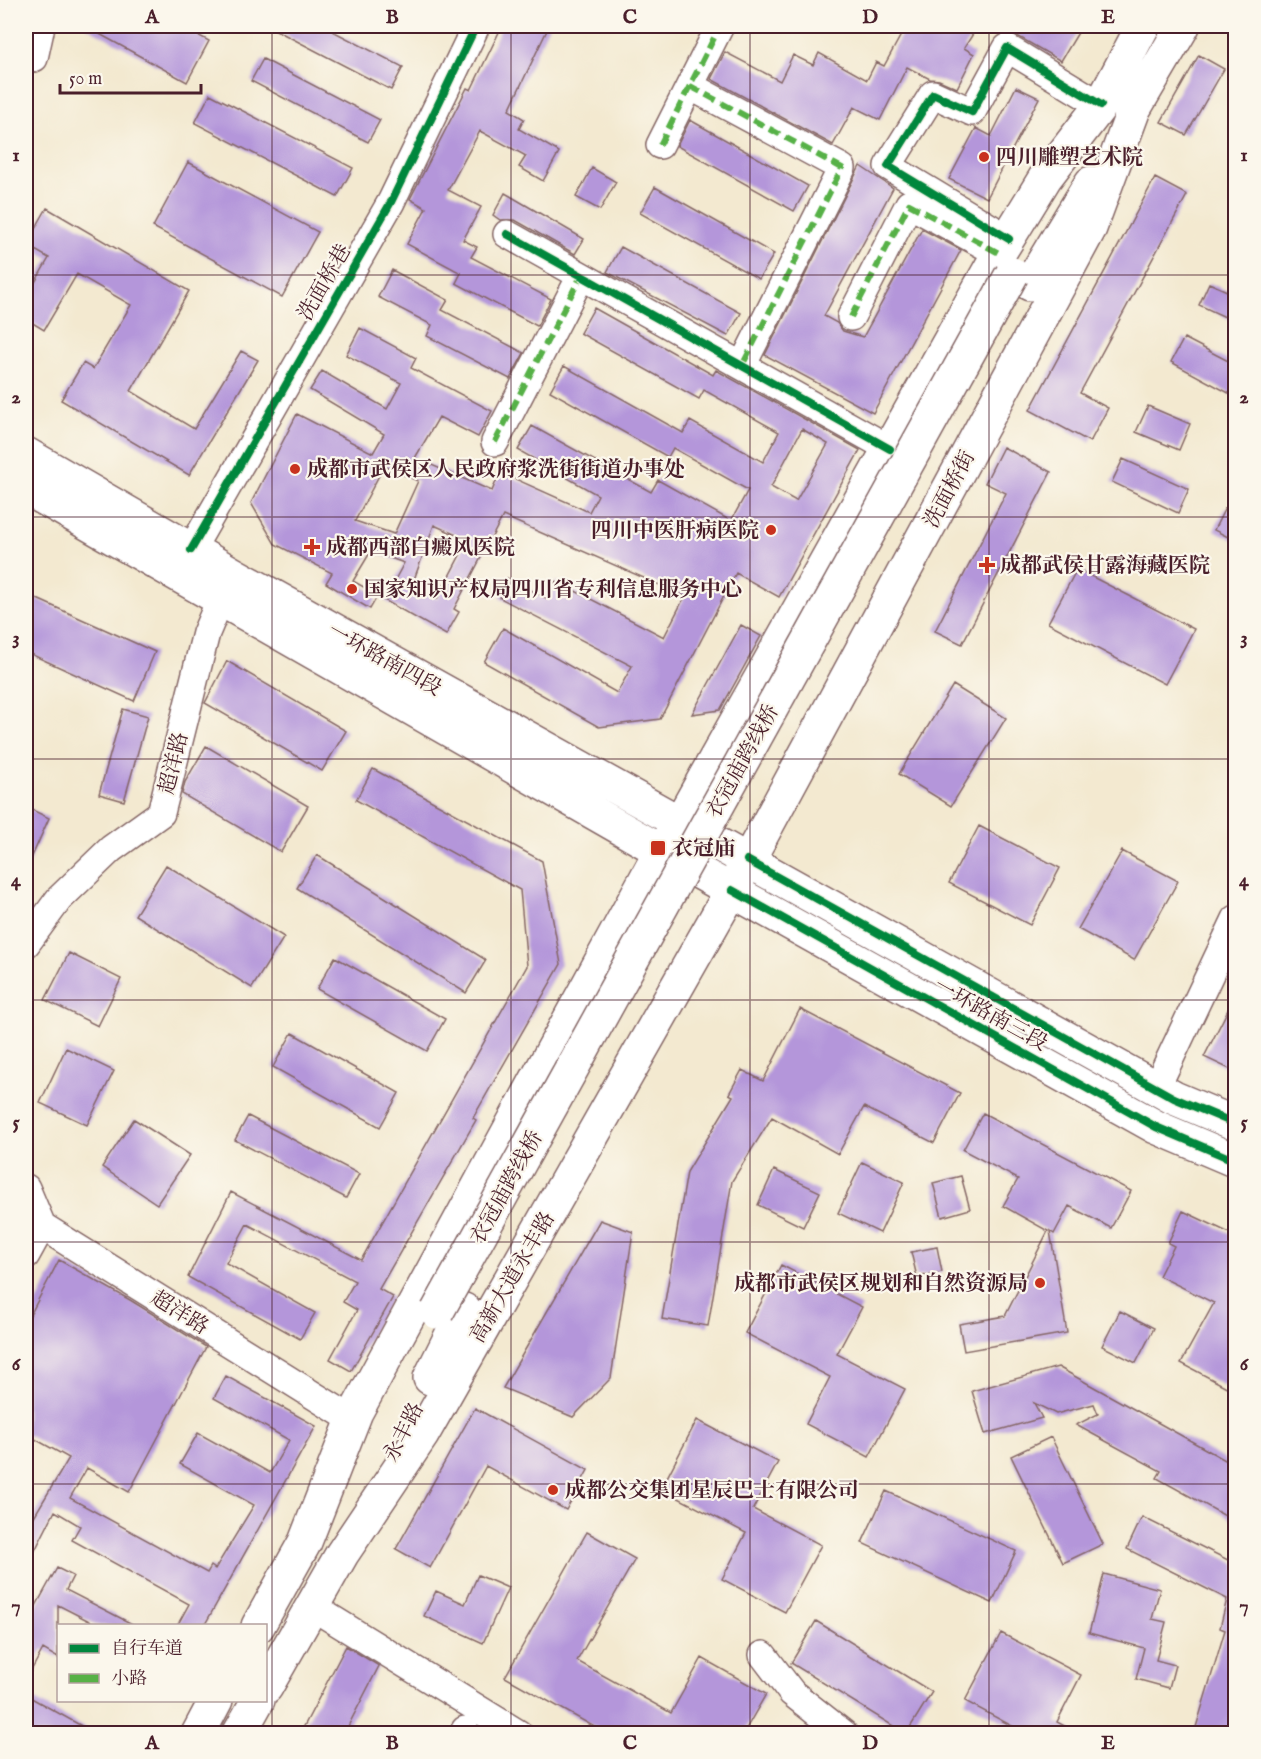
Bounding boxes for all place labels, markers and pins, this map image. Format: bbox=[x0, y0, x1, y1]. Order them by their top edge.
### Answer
place label: 四川雕塑艺术院 bbox=[996, 145, 1143, 172]
marker: 四川雕塑艺术院 bbox=[977, 150, 991, 164]
place label: 成都市武侯区人民政府浆洗街街道办事处 bbox=[307, 457, 685, 484]
marker: 成都市武侯区人民政府浆洗街街道办事处 bbox=[288, 462, 302, 476]
place label: 四川中医肝病医院 bbox=[591, 518, 759, 545]
marker: 四川中医肝病医院 bbox=[764, 523, 778, 537]
place label: 成都西部白癜风医院 bbox=[326, 535, 515, 562]
marker: 成都西部白癜风医院 bbox=[303, 538, 321, 556]
place label: 成都武侯甘露海藏医院 bbox=[1000, 553, 1210, 580]
marker: 成都武侯甘露海藏医院 bbox=[978, 556, 996, 574]
place label: 国家知识产权局四川省专利信息服务中心 bbox=[364, 577, 742, 604]
marker: 国家知识产权局四川省专利信息服务中心 bbox=[345, 582, 359, 596]
place label: 衣冠庙 bbox=[672, 836, 735, 863]
marker: 衣冠庙 bbox=[649, 839, 667, 857]
place label: 成都市武侯区规划和自然资源局 bbox=[734, 1271, 1028, 1298]
marker: 成都市武侯区规划和自然资源局 bbox=[1033, 1276, 1047, 1290]
place label: 成都公交集团星辰巴士有限公司 bbox=[565, 1478, 859, 1505]
marker: 成都公交集团星辰巴士有限公司 bbox=[546, 1483, 560, 1497]

